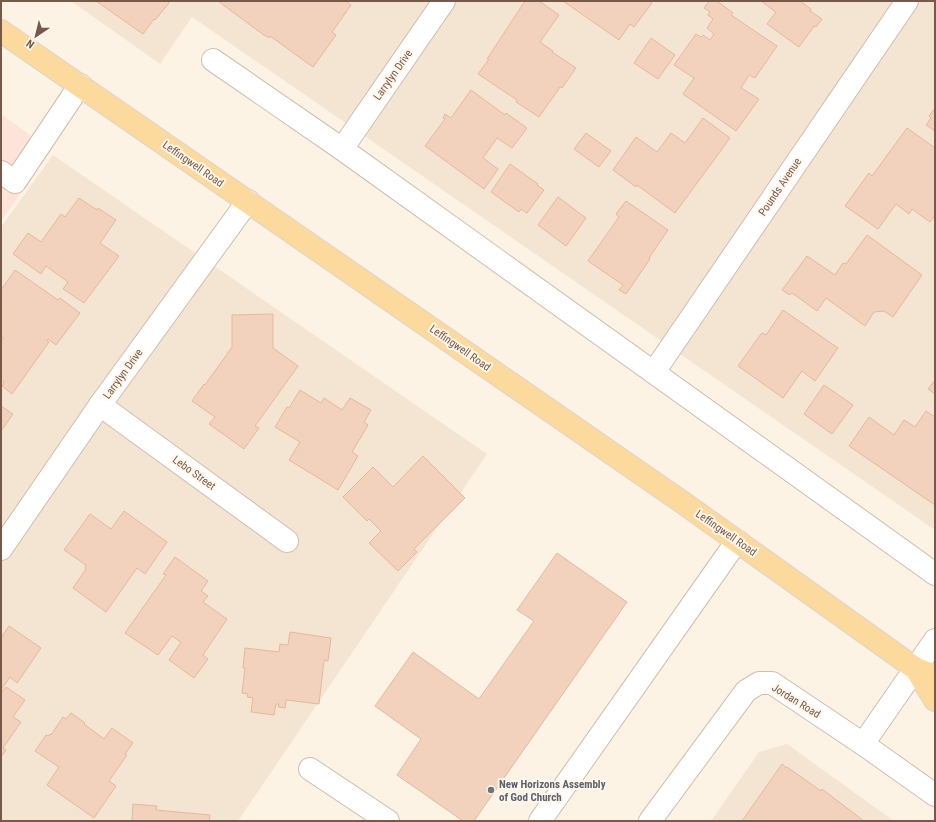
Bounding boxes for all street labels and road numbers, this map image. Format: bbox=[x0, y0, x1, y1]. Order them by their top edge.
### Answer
street label: Larrylyn Drive bbox=[371, 47, 415, 103]
street label: Leffingwell Road bbox=[160, 138, 226, 190]
street label: Pounds Avenue bbox=[756, 156, 804, 218]
street label: Leffingwell Road bbox=[427, 322, 493, 374]
street label: Larrylyn Drive bbox=[100, 346, 146, 402]
street label: Lebo Street bbox=[170, 453, 218, 493]
street label: Leffingwell Road bbox=[693, 507, 759, 559]
street label: Jordan Road bbox=[769, 681, 823, 721]

